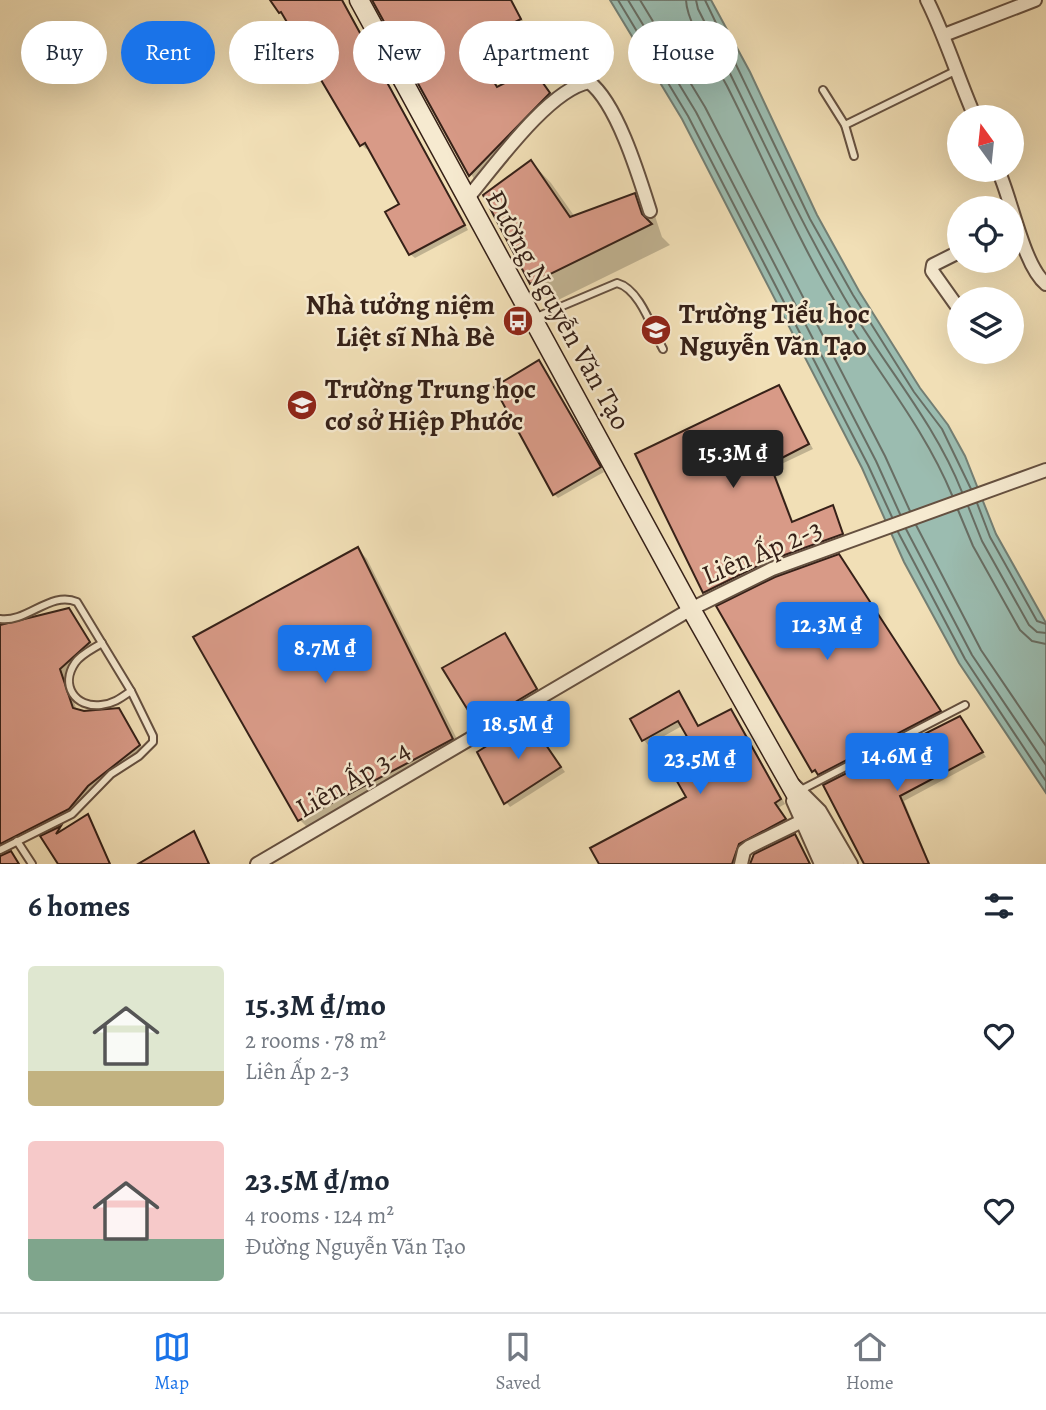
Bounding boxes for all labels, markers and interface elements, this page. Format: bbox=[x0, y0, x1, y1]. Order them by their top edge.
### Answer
chip: Buy bbox=[21, 21, 107, 84]
chip: Rent bbox=[121, 21, 215, 84]
chip: Filters bbox=[229, 21, 339, 84]
chip: New bbox=[353, 21, 445, 84]
chip: Apartment bbox=[459, 21, 614, 84]
chip: House bbox=[628, 21, 738, 84]
north arrow bbox=[947, 105, 1024, 182]
map controls bbox=[947, 105, 1024, 364]
street label: Đường Nguyễn Văn Tạo bbox=[476, 183, 640, 437]
button: locate bbox=[947, 196, 1024, 273]
place label: Nhà tưởng niệm Liệt sĩ Nhà Bè bbox=[306, 286, 495, 356]
button: layers bbox=[947, 287, 1024, 364]
place label: Trường Tiểu học Nguyễn Văn Tạo bbox=[679, 295, 870, 365]
bus stop icon: Nhà tưởng niệm Liệt sĩ Nhà Bè bbox=[501, 304, 535, 338]
school or university icon: Trường Tiểu học Nguyễn Văn Tạo bbox=[639, 313, 673, 347]
place label: Trường Trung học cơ sở Hiệp Phước bbox=[325, 370, 536, 440]
school or university icon: Trường Trung học cơ sở Hiệp Phước bbox=[285, 388, 319, 422]
pin: 15.3M ₫ bbox=[668, 430, 798, 490]
text: 15.3M ₫ bbox=[698, 437, 768, 468]
street label: Liên Ấp 2-3 bbox=[696, 510, 828, 594]
pin: 12.3M ₫ bbox=[762, 602, 892, 662]
text: 12.3M ₫ bbox=[792, 609, 862, 640]
pin: 8.7M ₫ bbox=[268, 626, 382, 685]
text: 8.7M ₫ bbox=[294, 632, 356, 663]
pin: 18.5M ₫ bbox=[453, 702, 583, 761]
text: 18.5M ₫ bbox=[483, 708, 553, 739]
street label: Liên Ấp 3-4 bbox=[289, 731, 417, 827]
pin: 14.6M ₫ bbox=[832, 734, 962, 793]
pin: 23.5M ₫ bbox=[635, 736, 765, 796]
text: 14.6M ₫ bbox=[861, 740, 933, 771]
text: 23.5M ₫ bbox=[664, 743, 736, 774]
text: 6 homes bbox=[28, 886, 130, 926]
icon: filters bbox=[980, 887, 1018, 925]
text: 15.3M ₫/mo bbox=[245, 985, 386, 1025]
icon: home bbox=[84, 994, 168, 1078]
icon: heart bbox=[980, 1017, 1018, 1055]
text: 2 rooms · 78 m² bbox=[245, 1025, 386, 1056]
text: Liên Ấp 2-3 bbox=[245, 1056, 350, 1087]
text: 23.5M ₫/mo bbox=[245, 1160, 390, 1200]
icon: home bbox=[84, 1169, 168, 1253]
icon: heart bbox=[980, 1192, 1018, 1230]
text: 4 rooms · 124 m² bbox=[245, 1200, 394, 1231]
text: Đường Nguyễn Văn Tạo bbox=[245, 1231, 466, 1262]
tab: Map bbox=[153, 1328, 191, 1396]
tab: Saved bbox=[496, 1328, 541, 1396]
tab: Home bbox=[846, 1328, 893, 1396]

